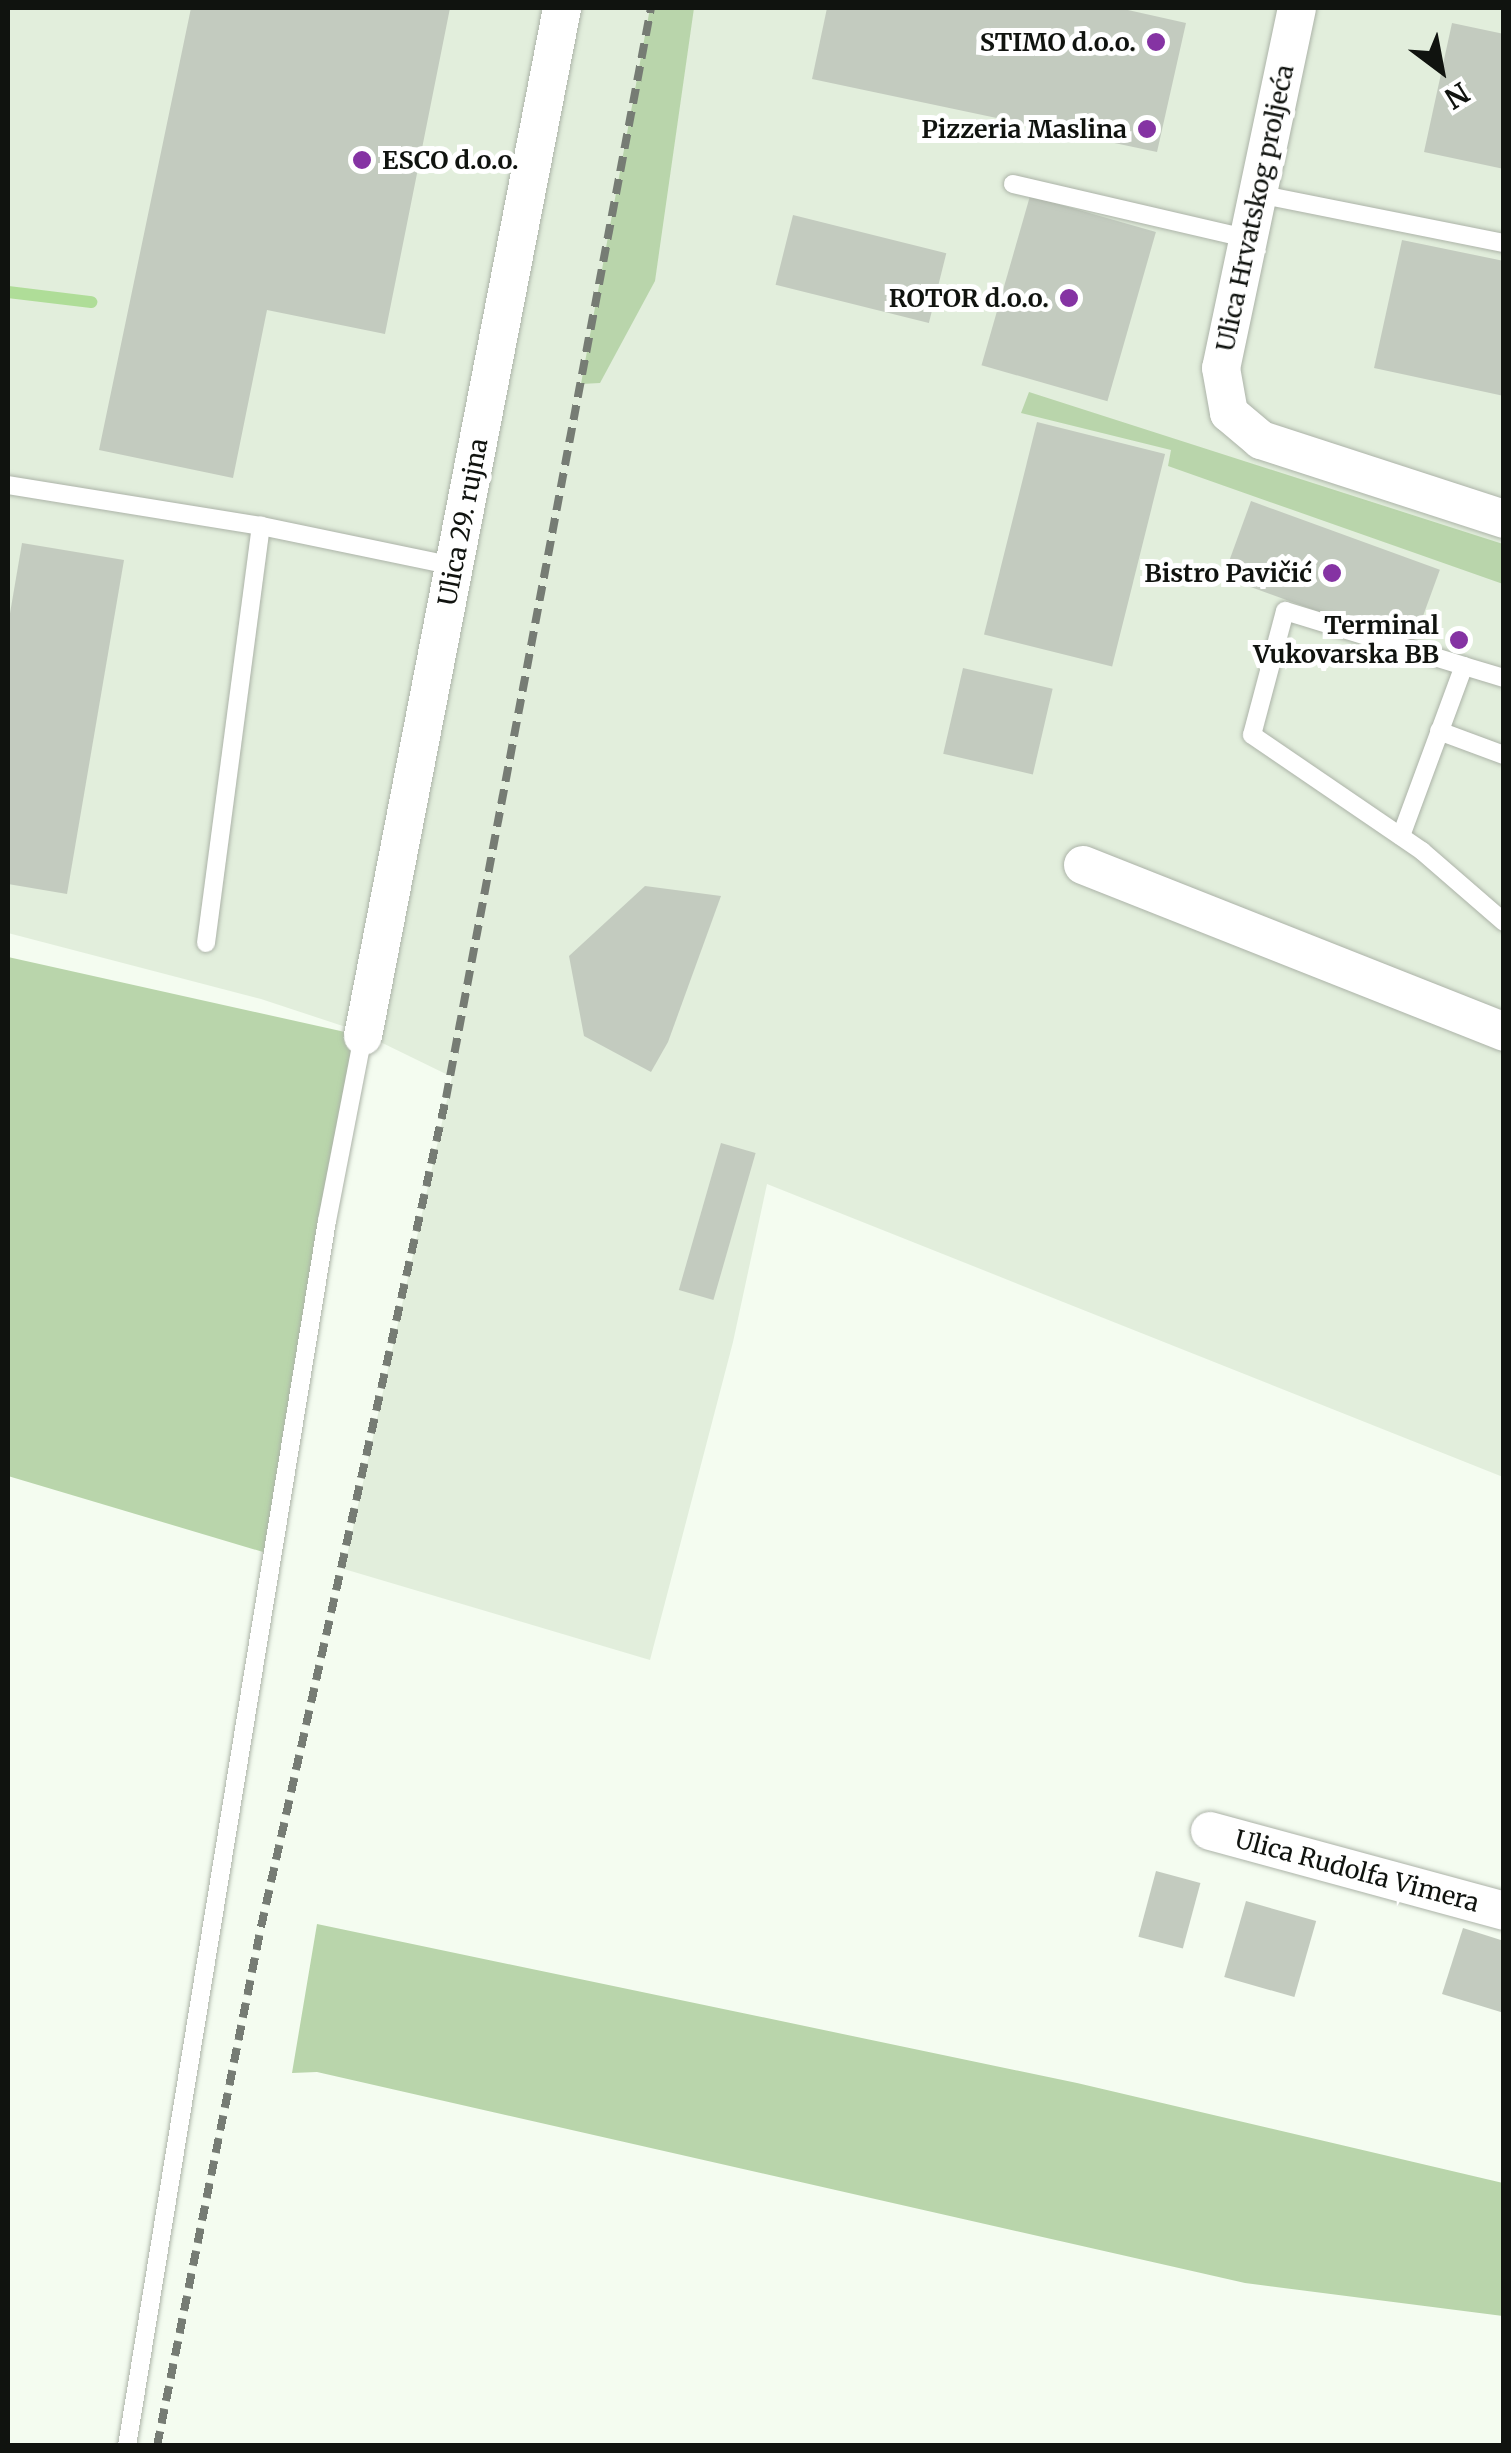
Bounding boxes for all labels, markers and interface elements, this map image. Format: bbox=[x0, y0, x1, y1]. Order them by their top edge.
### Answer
north arrow bbox=[1391, 20, 1491, 120]
place label: STIMO d.o.o. bbox=[980, 27, 1136, 57]
marker: STIMO d.o.o. bbox=[1145, 31, 1167, 53]
street label: Ulica Hrvatskog proljeća bbox=[1210, 62, 1300, 354]
text: N bbox=[1438, 74, 1476, 117]
place label: Pizzeria Maslina bbox=[921, 114, 1127, 144]
marker: Pizzeria Maslina bbox=[1136, 118, 1158, 140]
place label: ESCO d.o.o. bbox=[382, 145, 519, 175]
marker: ESCO d.o.o. bbox=[351, 149, 373, 171]
place label: ROTOR d.o.o. bbox=[889, 283, 1049, 313]
marker: ROTOR d.o.o. bbox=[1058, 287, 1080, 309]
street label: Ulica 29. rujna bbox=[432, 436, 494, 608]
place label: Bistro Pavičić bbox=[1144, 558, 1312, 588]
marker: Bistro Pavičić bbox=[1321, 562, 1343, 584]
place label: Terminal Vukovarska BB bbox=[1253, 611, 1439, 670]
marker: Terminal Vukovarska BB bbox=[1448, 629, 1470, 651]
street label: Ulica Rudolfa Vimera bbox=[1232, 1824, 1482, 1918]

